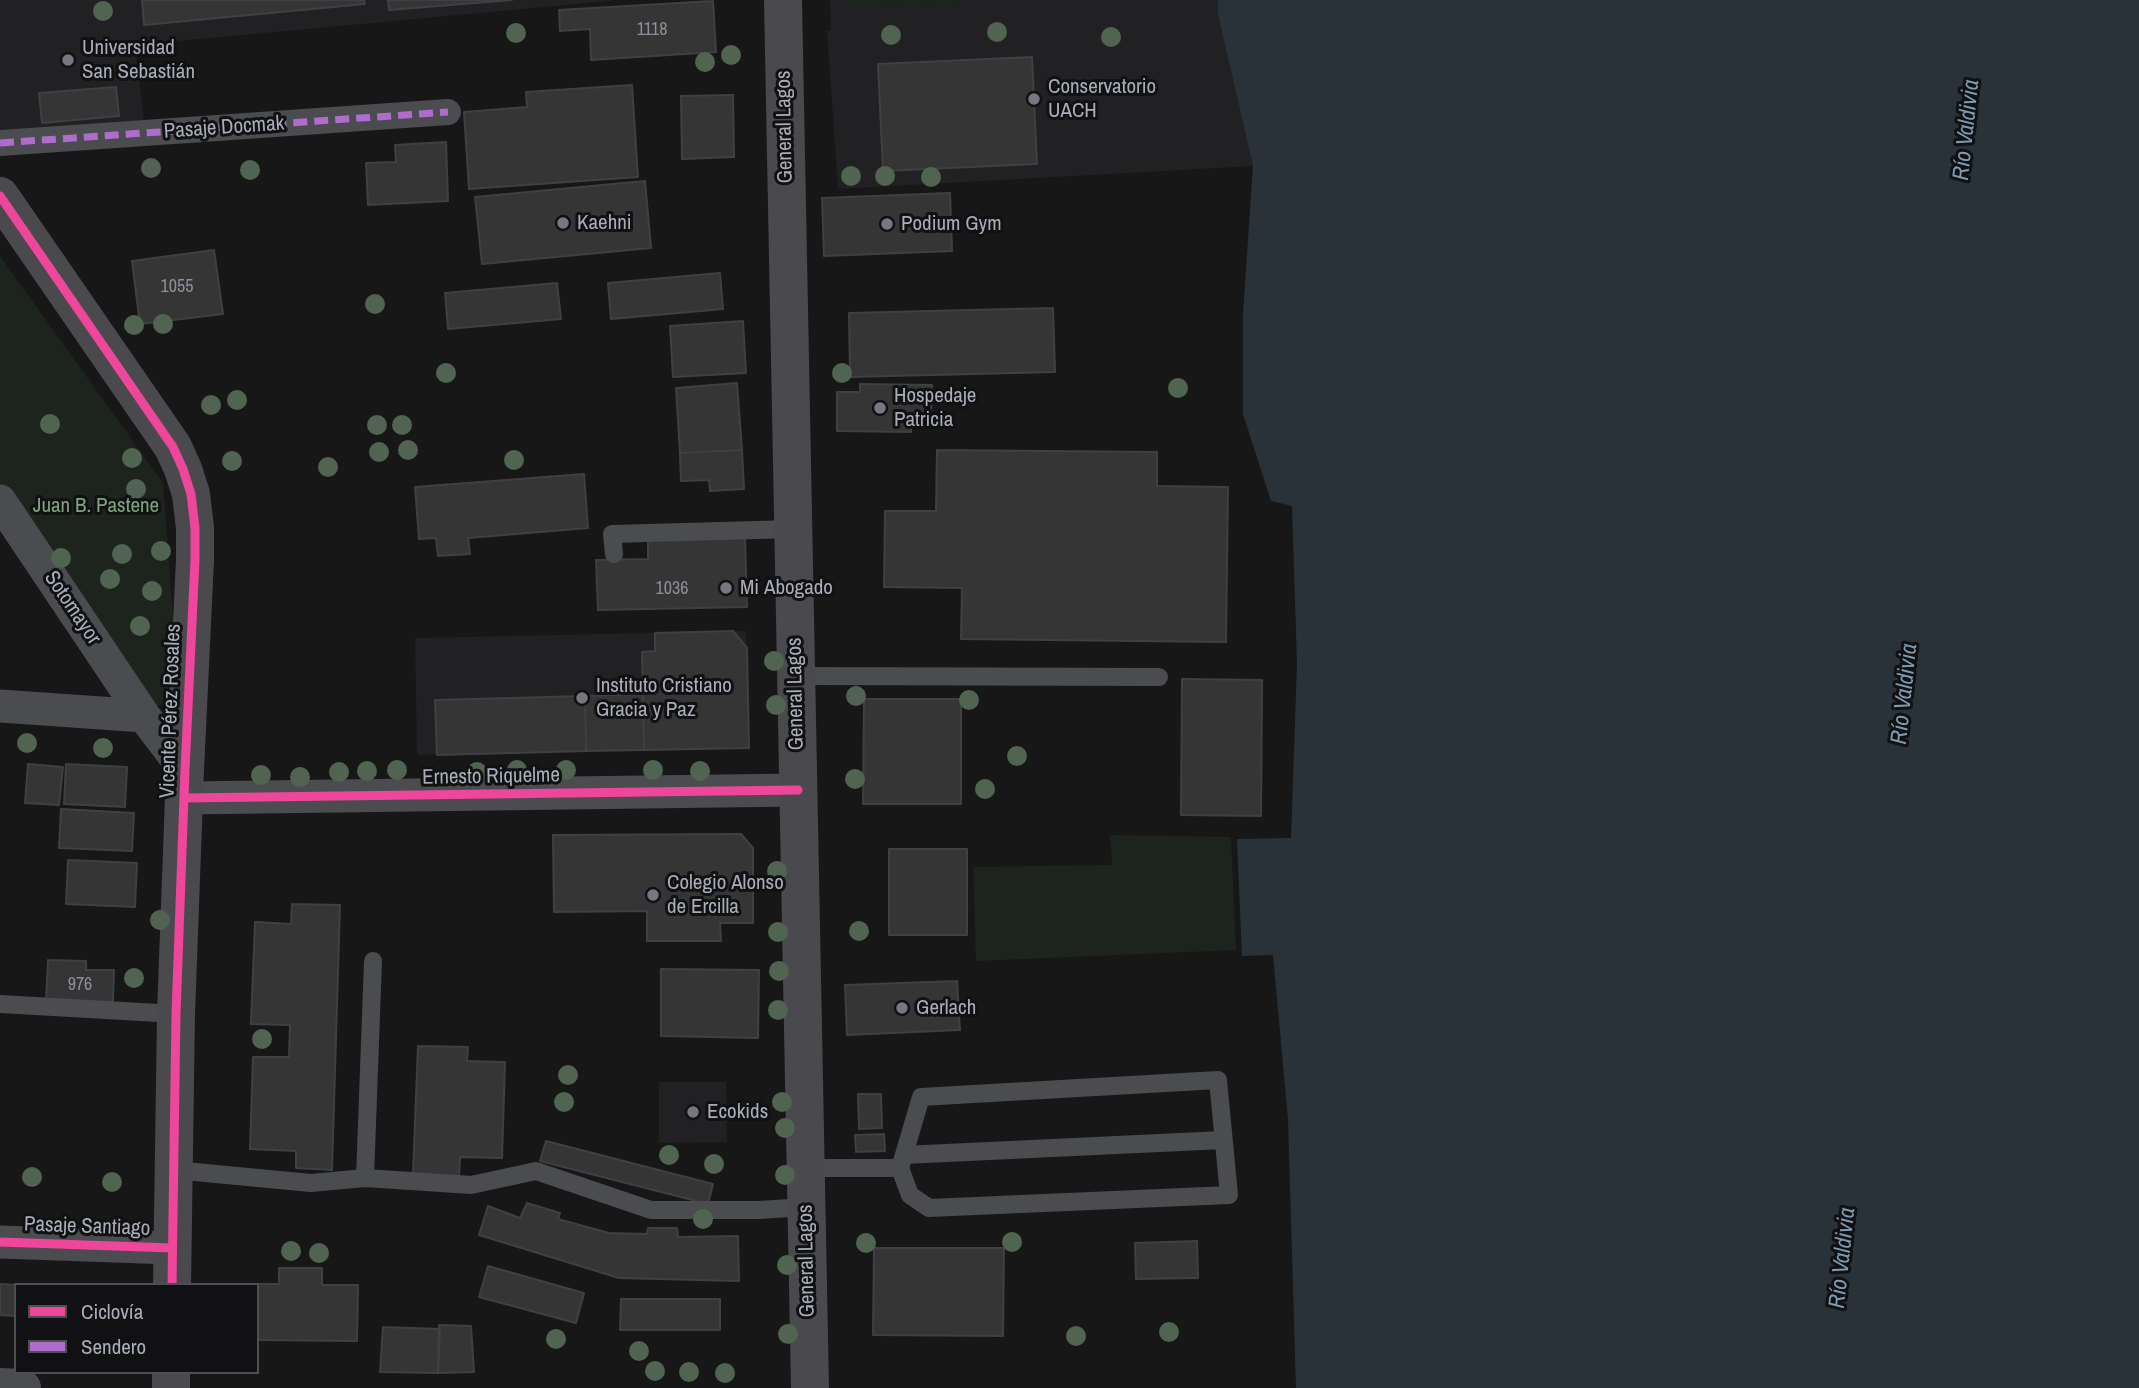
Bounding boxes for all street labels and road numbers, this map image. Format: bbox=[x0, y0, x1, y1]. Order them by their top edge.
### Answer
street label: General Lagos bbox=[771, 70, 799, 184]
street label: Pasaje Docmak bbox=[163, 111, 285, 145]
street label: Sotomayor bbox=[38, 566, 106, 650]
street label: Vicente Pérez Rosales bbox=[155, 623, 187, 799]
street label: General Lagos bbox=[782, 637, 810, 751]
street label: Ernesto Riquelme bbox=[422, 763, 560, 791]
street label: General Lagos bbox=[793, 1204, 821, 1318]
street label: Pasaje Santiago bbox=[23, 1212, 151, 1242]

